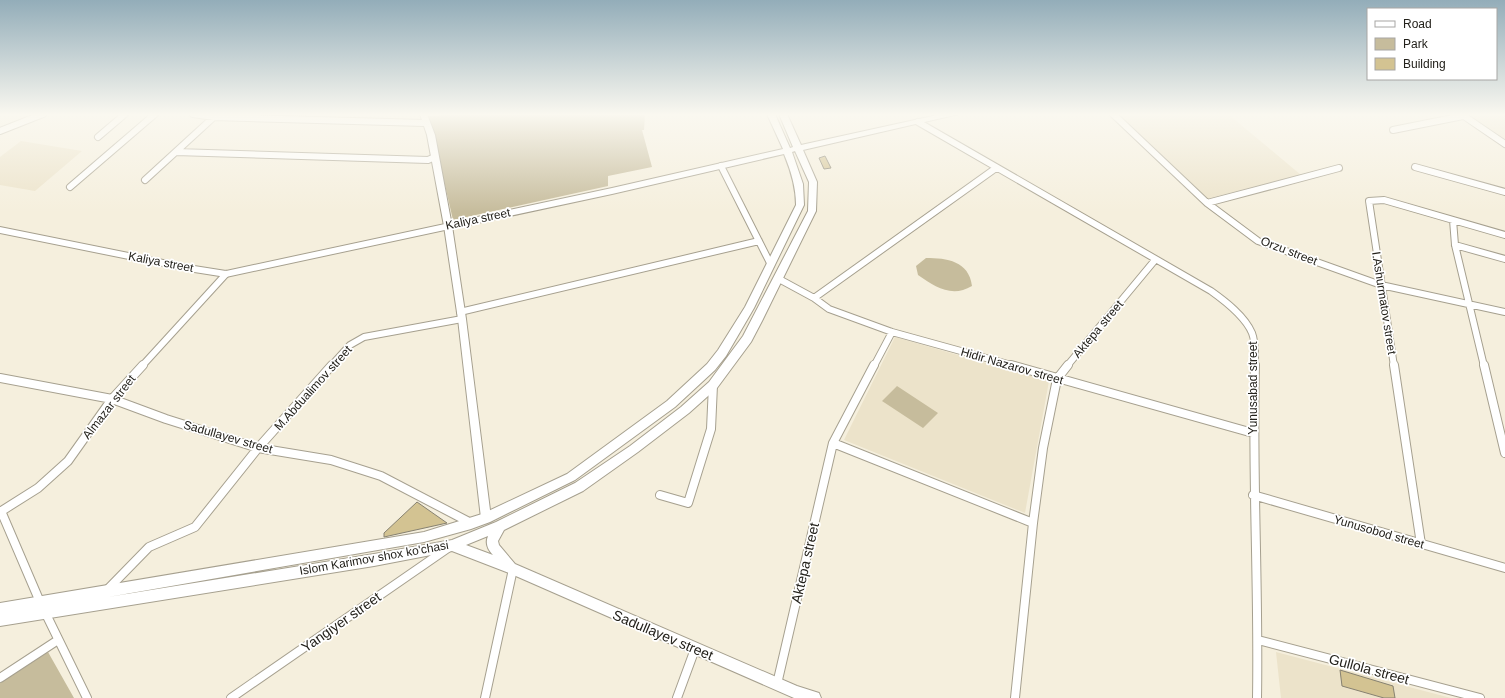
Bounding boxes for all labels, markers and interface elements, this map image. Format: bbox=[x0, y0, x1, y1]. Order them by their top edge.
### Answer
legend bbox=[1367, 8, 1497, 80]
text: Road bbox=[1403, 17, 1432, 31]
text: Park bbox=[1403, 37, 1429, 51]
text: Building bbox=[1403, 57, 1446, 71]
street label: Kaliya street bbox=[444, 205, 512, 233]
street label: Orzu street bbox=[1259, 234, 1320, 268]
street label: Kaliya street bbox=[127, 249, 195, 275]
street label: I.Ashurmatov street bbox=[1369, 251, 1399, 356]
street label: Aktepa street bbox=[1070, 297, 1127, 361]
street label: Yunusabad street bbox=[1246, 341, 1260, 435]
street label: M.Abdualimov street bbox=[271, 342, 355, 433]
street label: Hidir Nazarov street bbox=[959, 345, 1066, 388]
street label: Almazar street bbox=[80, 372, 139, 442]
street label: Sadullayev street bbox=[182, 418, 275, 457]
street label: Yunusobod street bbox=[1332, 512, 1426, 552]
street label: Aktepa street bbox=[788, 521, 822, 605]
street label: Islom Karimov shox ko'chasi bbox=[298, 538, 450, 578]
street label: Yangiyer street bbox=[298, 589, 384, 655]
street label: Sadullayev street bbox=[610, 607, 716, 663]
street label: Gullola street bbox=[1327, 651, 1411, 687]

